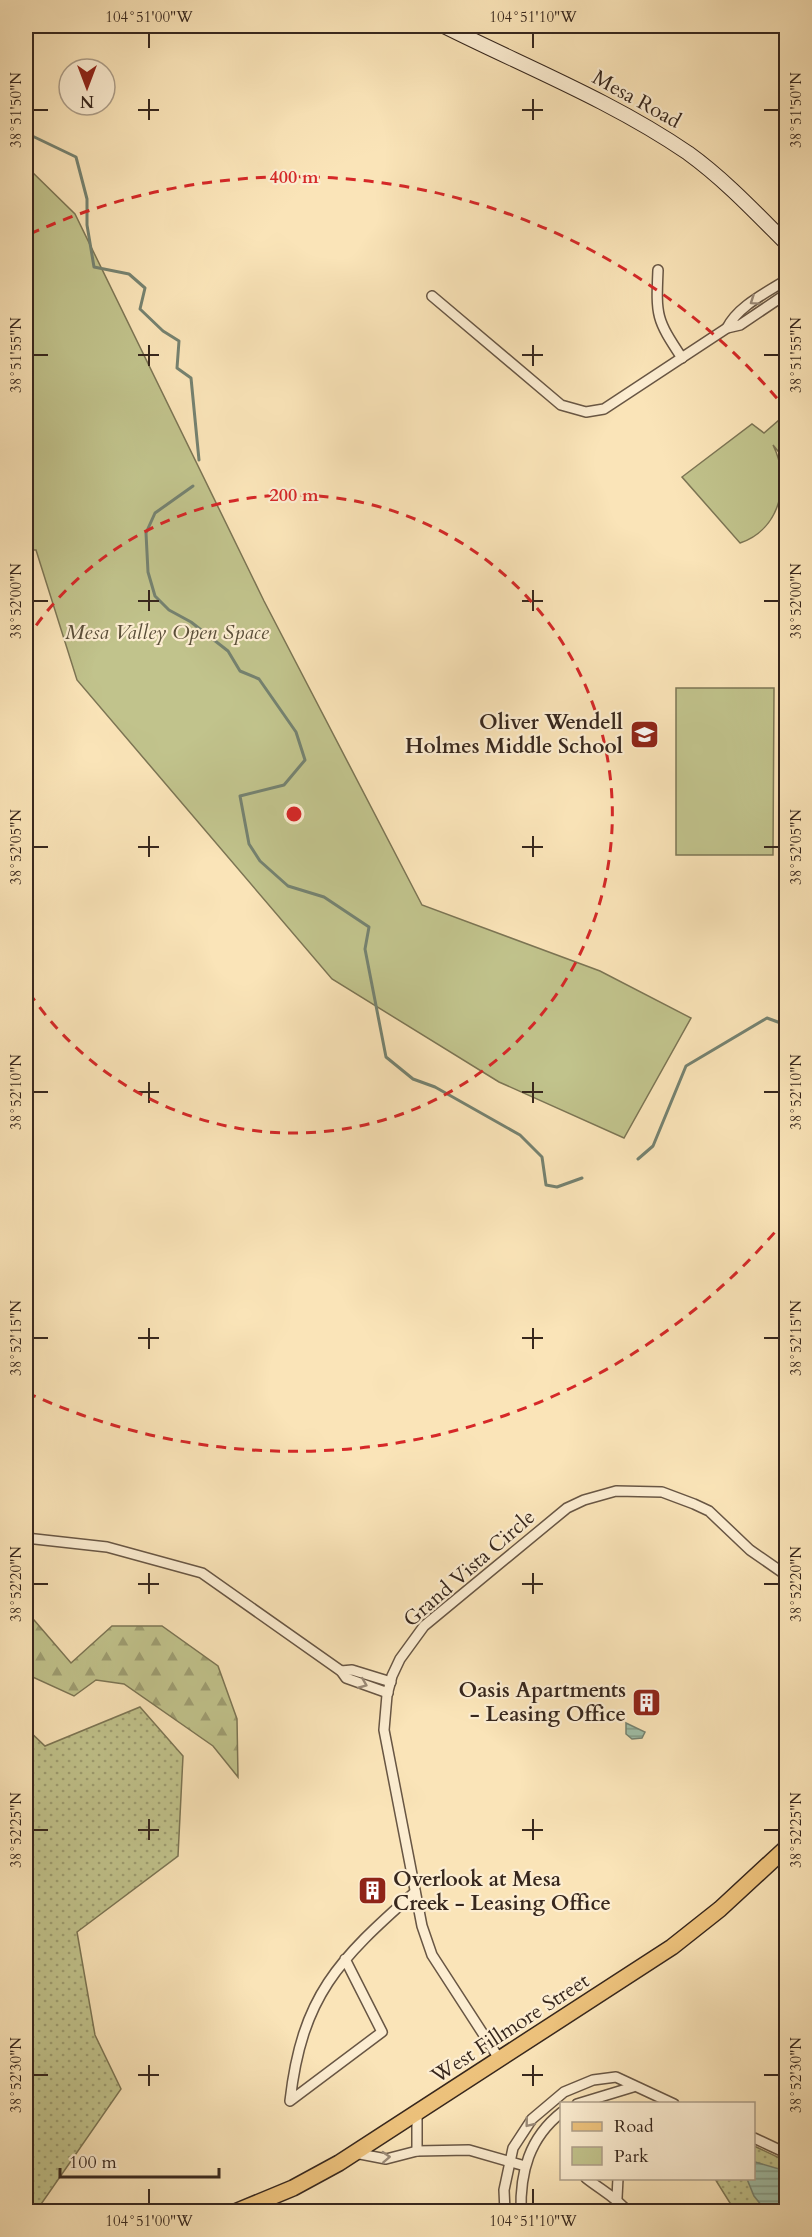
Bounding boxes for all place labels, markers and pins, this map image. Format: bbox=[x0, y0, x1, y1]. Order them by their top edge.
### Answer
place label: Oliver Wendell Holmes Middle School bbox=[405, 708, 623, 761]
school or university icon: Oliver Wendell Holmes Middle School bbox=[628, 718, 660, 750]
centre of rings bbox=[284, 804, 304, 824]
place label: Oasis Apartments - Leasing Office bbox=[458, 1676, 626, 1729]
building icon: Oasis Apartments - Leasing Office bbox=[631, 1686, 663, 1718]
place label: Overlook at Mesa Creek - Leasing Office bbox=[393, 1865, 611, 1918]
building icon: Overlook at Mesa Creek - Leasing Office bbox=[356, 1875, 388, 1907]

